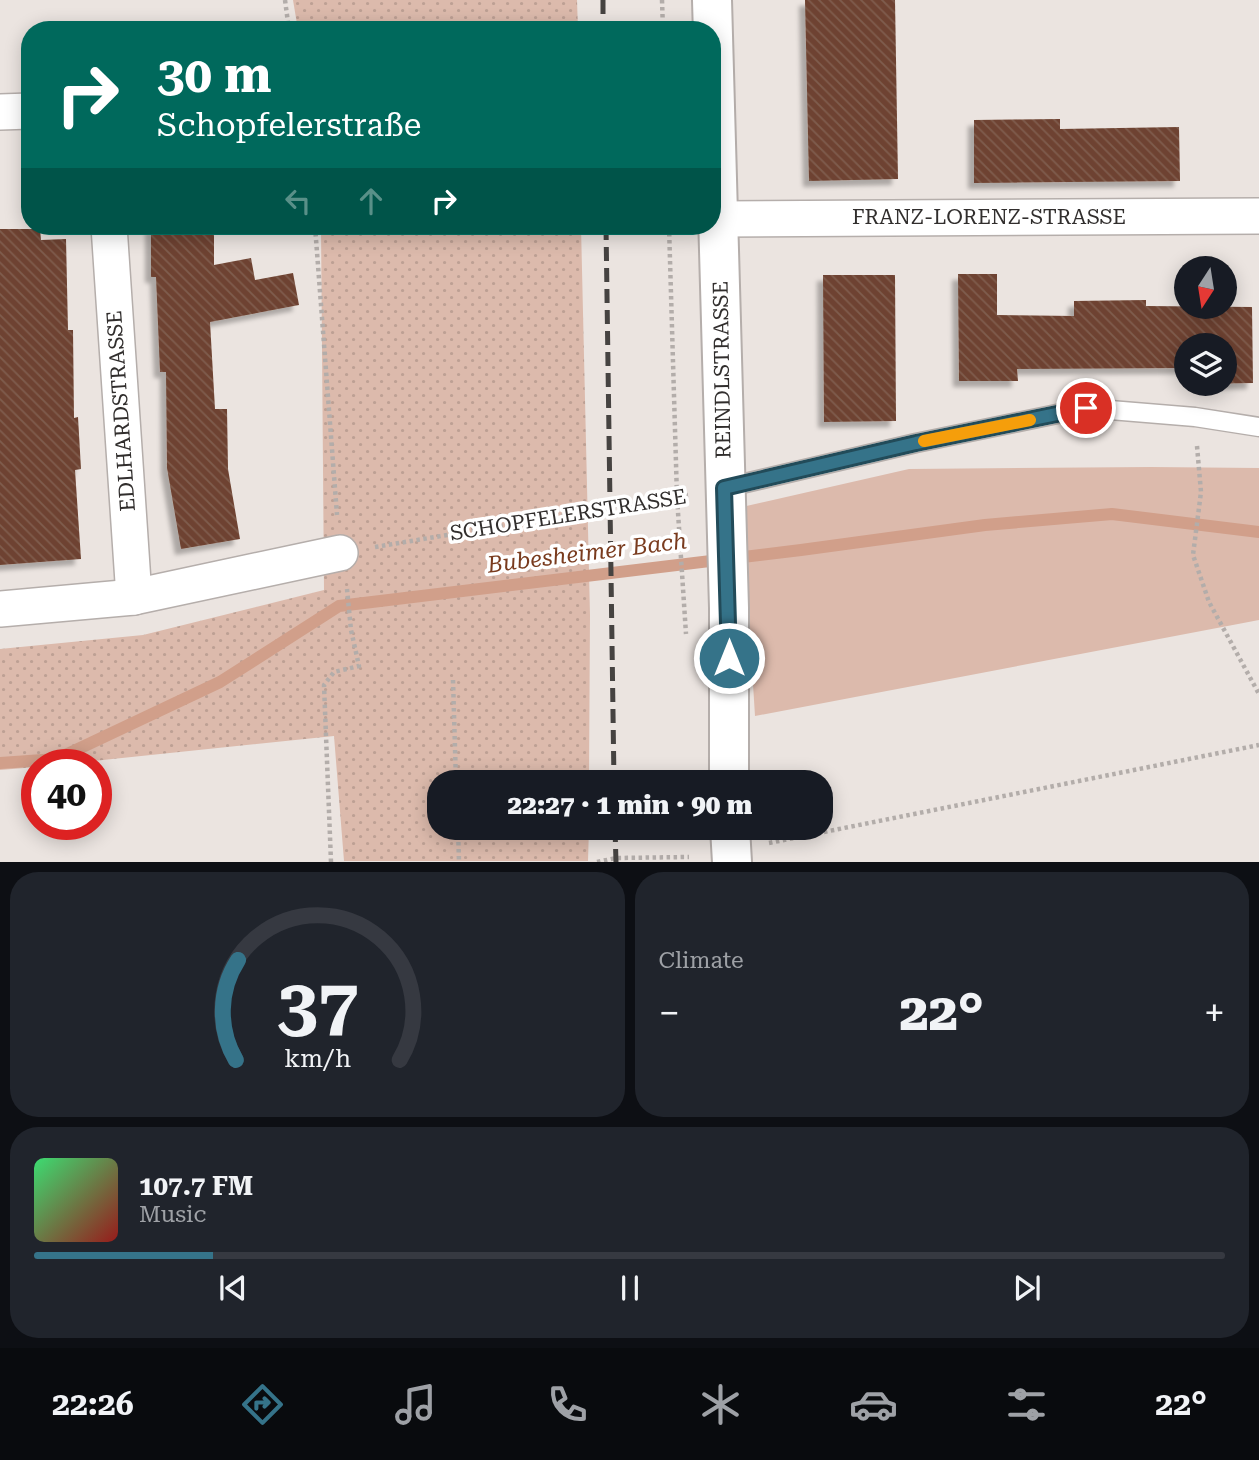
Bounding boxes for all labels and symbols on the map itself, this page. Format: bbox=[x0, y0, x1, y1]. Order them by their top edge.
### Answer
street label: FRANZ-LORENZ-STRASSE bbox=[852, 205, 1126, 229]
north arrow bbox=[1174, 256, 1237, 318]
street label: REINDLSTRASSE bbox=[708, 281, 736, 459]
street label: EDLHARDSTRASSE bbox=[102, 310, 140, 512]
pin bbox=[1056, 378, 1116, 438]
street label: SCHOPFELERSTRASSE bbox=[448, 484, 688, 546]
water label: Bubesheimer Bach bbox=[485, 527, 688, 579]
position arrow bbox=[692, 621, 766, 695]
speed limit sign: 40 bbox=[21, 749, 112, 840]

